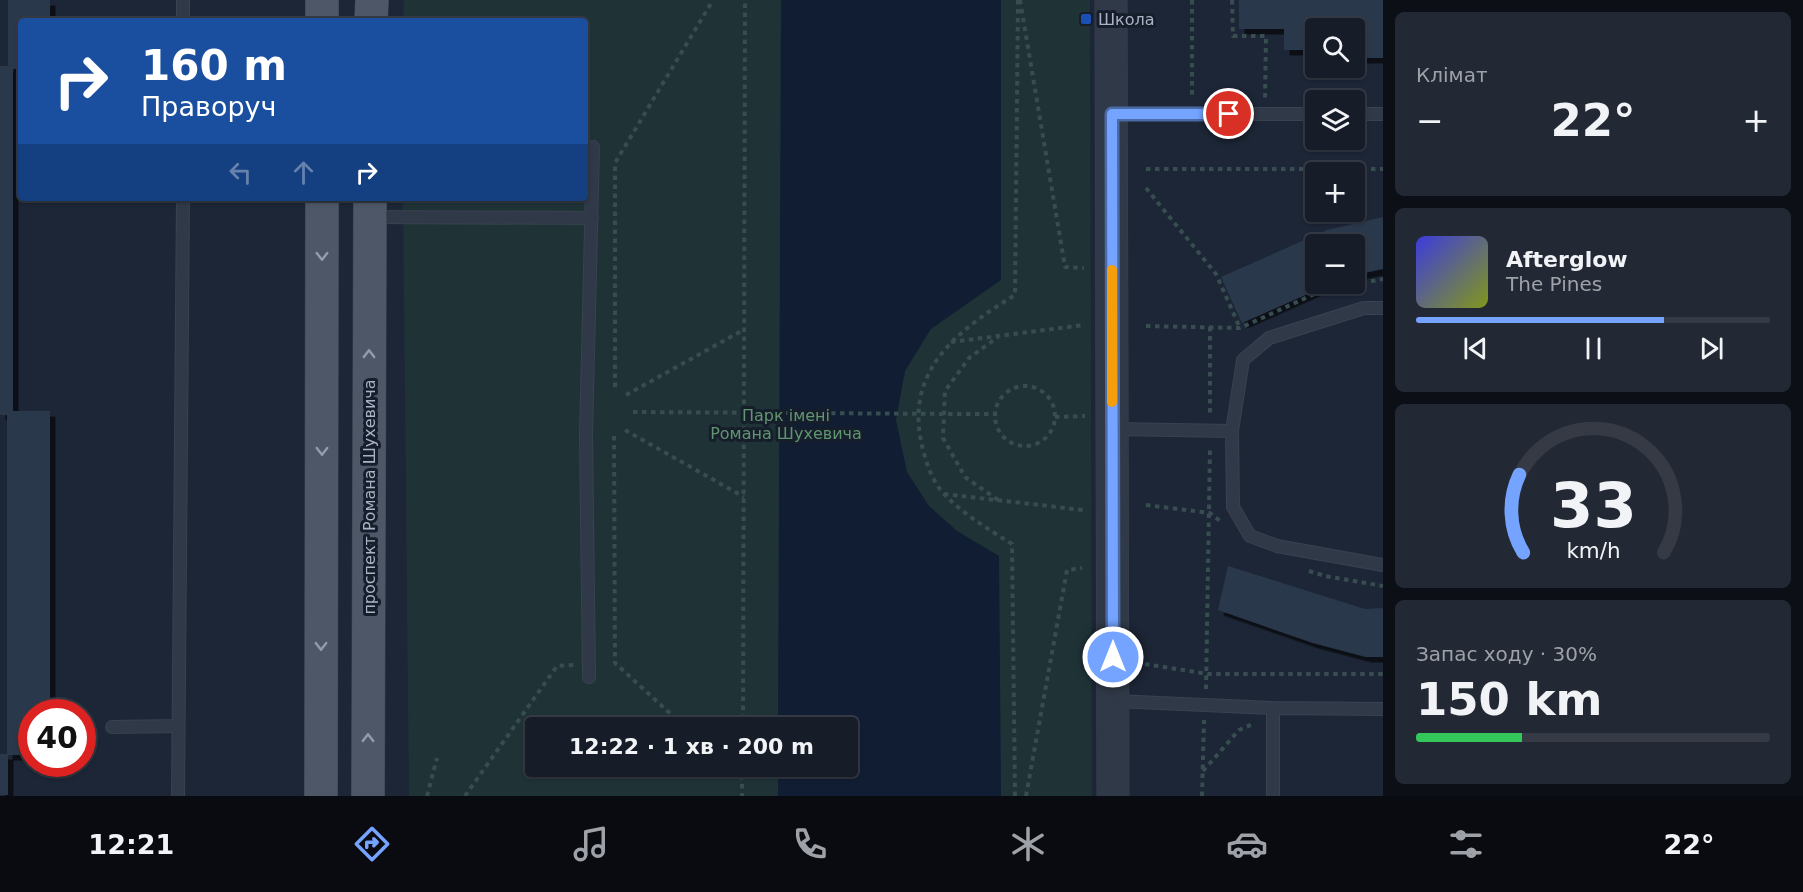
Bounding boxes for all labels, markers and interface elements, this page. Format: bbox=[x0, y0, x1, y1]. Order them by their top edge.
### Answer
place label: Школа bbox=[1098, 10, 1155, 29]
marker: Школа bbox=[1079, 12, 1093, 26]
map controls bbox=[1305, 18, 1365, 294]
button: search bbox=[1305, 18, 1365, 78]
text: 160 m bbox=[141, 41, 287, 90]
icon: right bbox=[42, 42, 120, 120]
text: Клімат bbox=[1416, 63, 1488, 87]
pin bbox=[1203, 88, 1254, 139]
button: layers bbox=[1305, 90, 1365, 150]
text: Праворуч bbox=[141, 91, 277, 122]
text: 22° bbox=[1550, 94, 1636, 147]
icon: arrive bbox=[1212, 97, 1245, 130]
text: − bbox=[1416, 101, 1444, 140]
text: + bbox=[1742, 101, 1770, 140]
icon: left bbox=[224, 156, 257, 189]
icon: ahead bbox=[287, 156, 320, 189]
icon: right bbox=[350, 156, 383, 189]
button: + bbox=[1305, 162, 1365, 222]
button: − bbox=[1305, 234, 1365, 294]
text: Afterglow bbox=[1506, 247, 1628, 272]
one-way arrow bbox=[316, 252, 328, 261]
text: The Pines bbox=[1506, 272, 1602, 296]
icon: previous bbox=[1459, 332, 1492, 365]
icon: pause bbox=[1577, 332, 1610, 365]
icon: next bbox=[1695, 332, 1728, 365]
one-way arrow bbox=[363, 349, 375, 358]
street label: проспект Романа Шухевича bbox=[360, 379, 379, 615]
park label: Парк імені Романа Шухевича bbox=[710, 406, 862, 443]
one-way arrow bbox=[316, 447, 328, 456]
text: 33 bbox=[1550, 469, 1636, 542]
text: km/h bbox=[1566, 538, 1620, 563]
position arrow bbox=[1081, 625, 1145, 689]
one-way arrow bbox=[315, 642, 327, 651]
text: Запас ходу · 30% bbox=[1416, 642, 1597, 666]
text: 150 km bbox=[1416, 673, 1602, 726]
speed limit sign: 40 bbox=[18, 699, 96, 777]
one-way arrow bbox=[362, 733, 374, 742]
text: 12:22 · 1 хв · 200 m bbox=[569, 734, 814, 759]
icon: directions bbox=[351, 823, 393, 865]
icon: music bbox=[570, 823, 612, 865]
icon: phone bbox=[789, 823, 831, 865]
icon: climate bbox=[1007, 823, 1049, 865]
icon: car bbox=[1226, 823, 1268, 865]
icon: filters bbox=[1445, 823, 1487, 865]
text: 12:21 bbox=[88, 829, 174, 860]
text: 22° bbox=[1663, 829, 1715, 860]

